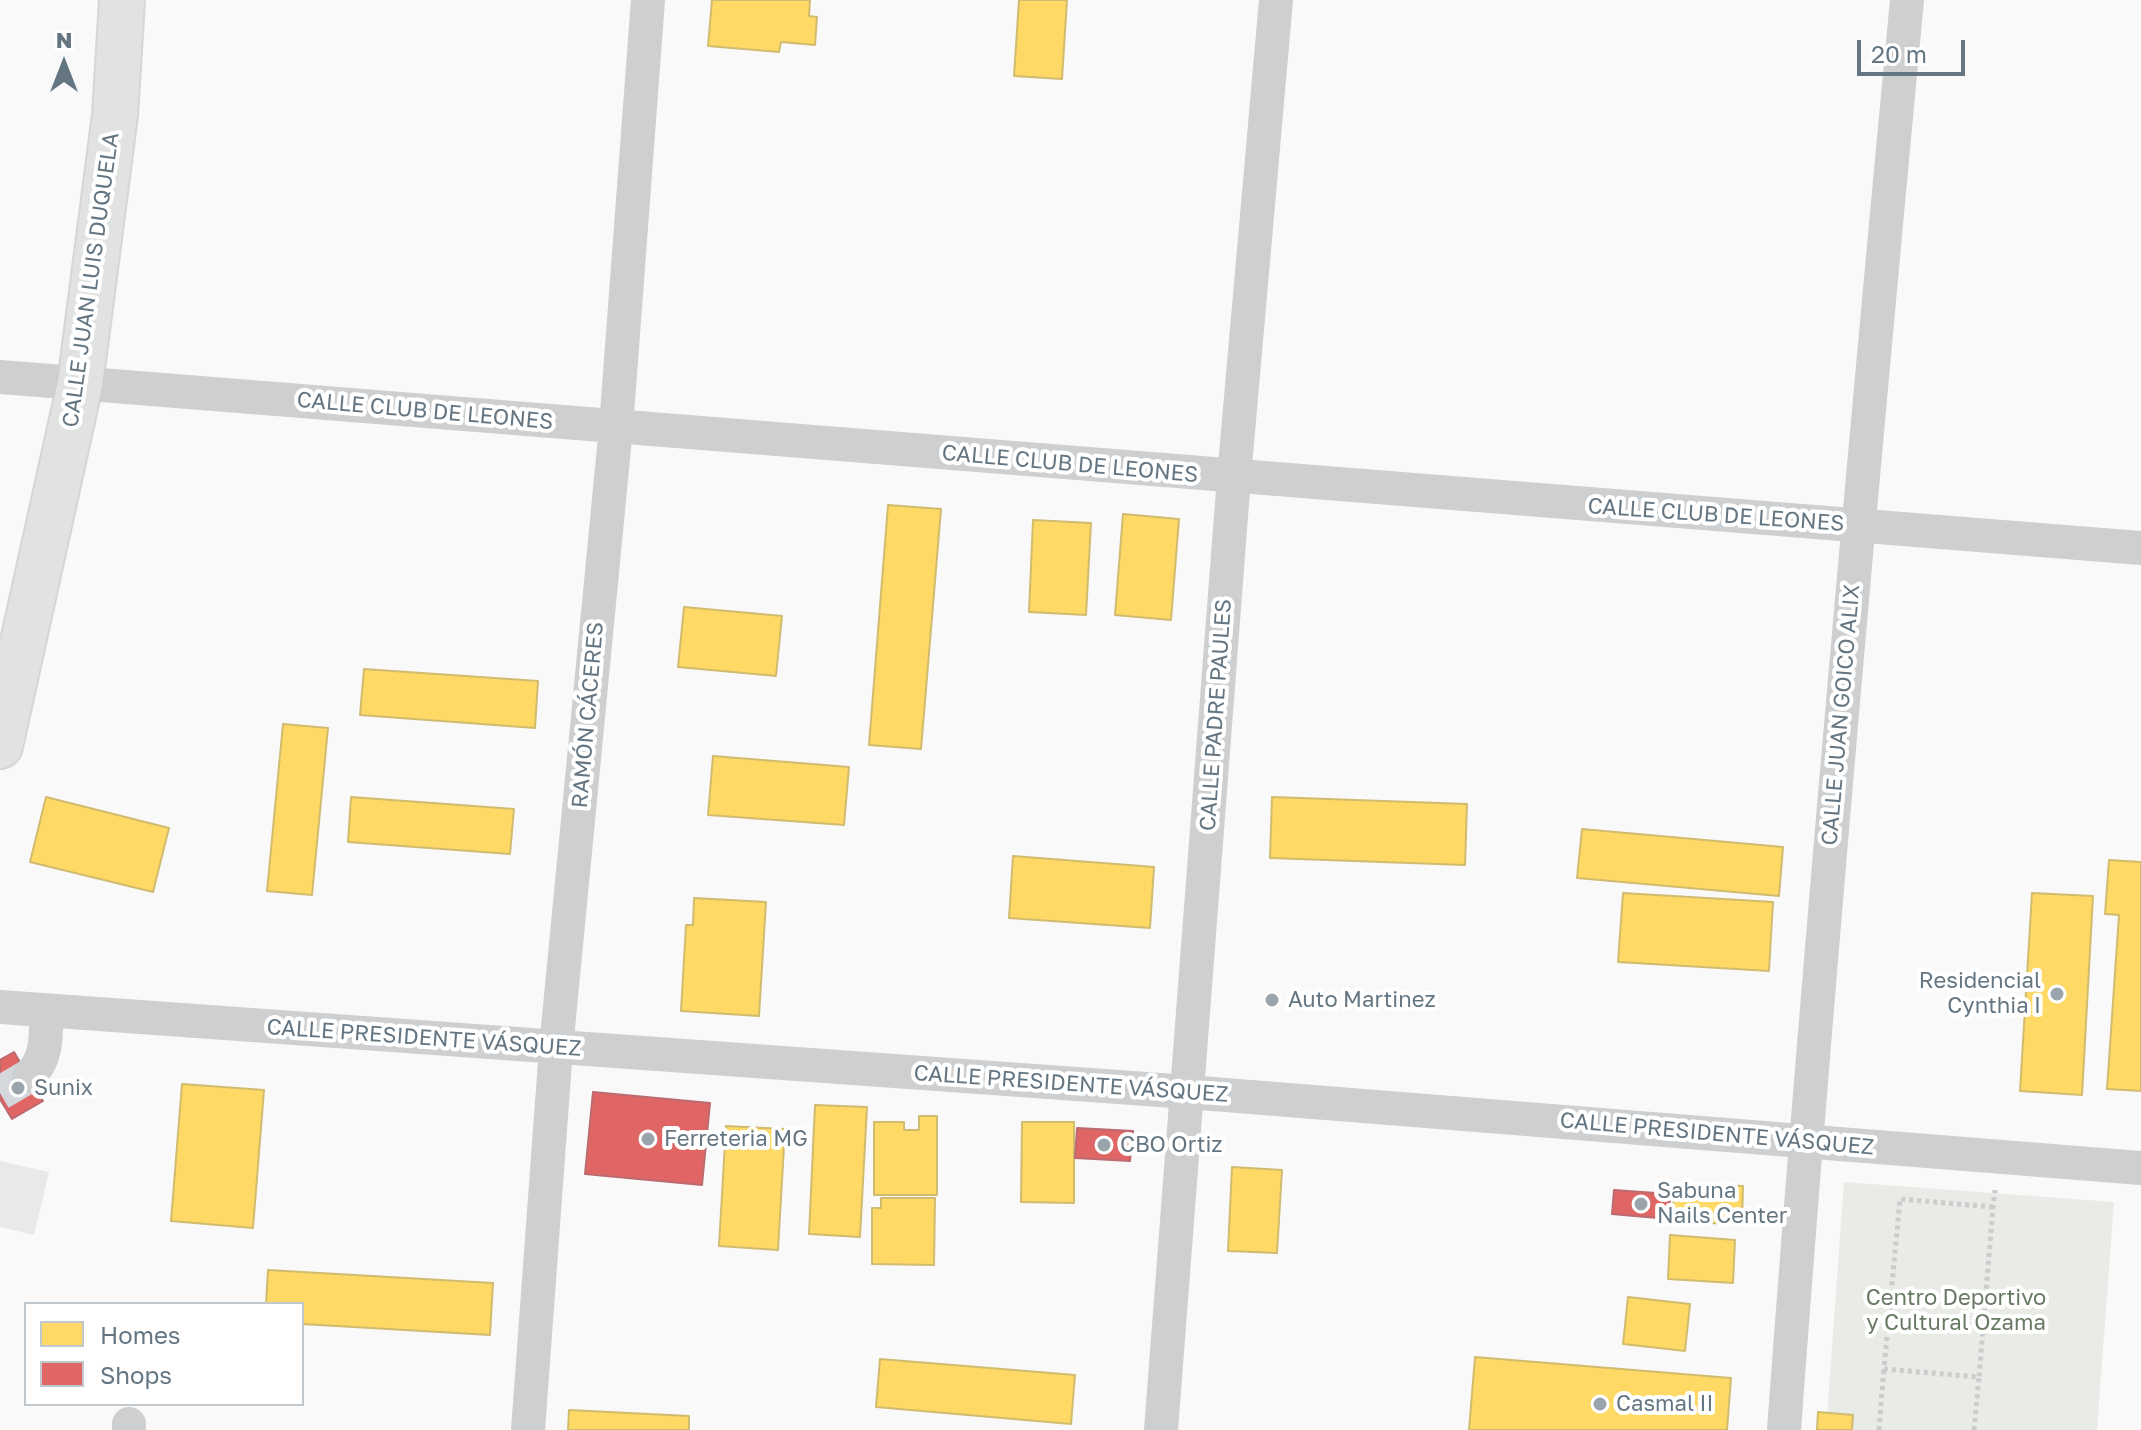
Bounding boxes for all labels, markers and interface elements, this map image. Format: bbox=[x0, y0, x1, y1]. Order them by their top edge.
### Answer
north arrow bbox=[24, 24, 104, 104]
scale bar bbox=[1861, 24, 1969, 74]
text: N bbox=[56, 26, 72, 53]
text: 20 m bbox=[1871, 39, 1927, 68]
street label: CALLE JUAN LUIS DUQUELA bbox=[57, 131, 125, 429]
street label: CALLE CLUB DE LEONES bbox=[296, 387, 554, 435]
street label: CALLE CLUB DE LEONES bbox=[941, 440, 1199, 488]
street label: CALLE CLUB DE LEONES bbox=[1587, 493, 1845, 537]
street label: CALLE JUAN GOICO ALIX bbox=[1816, 583, 1866, 847]
street label: CALLE PADRE PAULES bbox=[1195, 598, 1237, 832]
street label: RAMÓN CÁCERES bbox=[567, 621, 609, 809]
place label: Residencial Cynthia I bbox=[1919, 968, 2041, 1020]
marker: Residencial Cynthia I bbox=[2048, 985, 2066, 1003]
place label: Auto Martinez bbox=[1288, 987, 1436, 1013]
marker: Auto Martinez bbox=[1263, 991, 1281, 1009]
street label: CALLE PRESIDENTE VÁSQUEZ bbox=[266, 1014, 582, 1062]
street label: CALLE PRESIDENTE VÁSQUEZ bbox=[913, 1060, 1229, 1108]
place label: Sunix bbox=[34, 1075, 93, 1101]
marker: Sunix bbox=[9, 1079, 27, 1097]
street label: CALLE PRESIDENTE VÁSQUEZ bbox=[1559, 1107, 1875, 1161]
place label: Ferreteria MG bbox=[664, 1126, 808, 1152]
marker: Ferreteria MG bbox=[639, 1130, 657, 1148]
place label: CBO Ortiz bbox=[1120, 1132, 1223, 1158]
marker: CBO Ortiz bbox=[1095, 1136, 1113, 1154]
place label: Sabuna Nails Center bbox=[1657, 1178, 1787, 1230]
marker: Sabuna Nails Center bbox=[1632, 1195, 1650, 1213]
park label: Centro Deportivo y Cultural Ozama bbox=[1866, 1285, 2046, 1336]
legend bbox=[24, 1302, 304, 1406]
text: Homes bbox=[100, 1320, 181, 1349]
text: Shops bbox=[100, 1360, 172, 1389]
place label: Casmal II bbox=[1616, 1391, 1713, 1417]
marker: Casmal II bbox=[1591, 1395, 1609, 1413]

